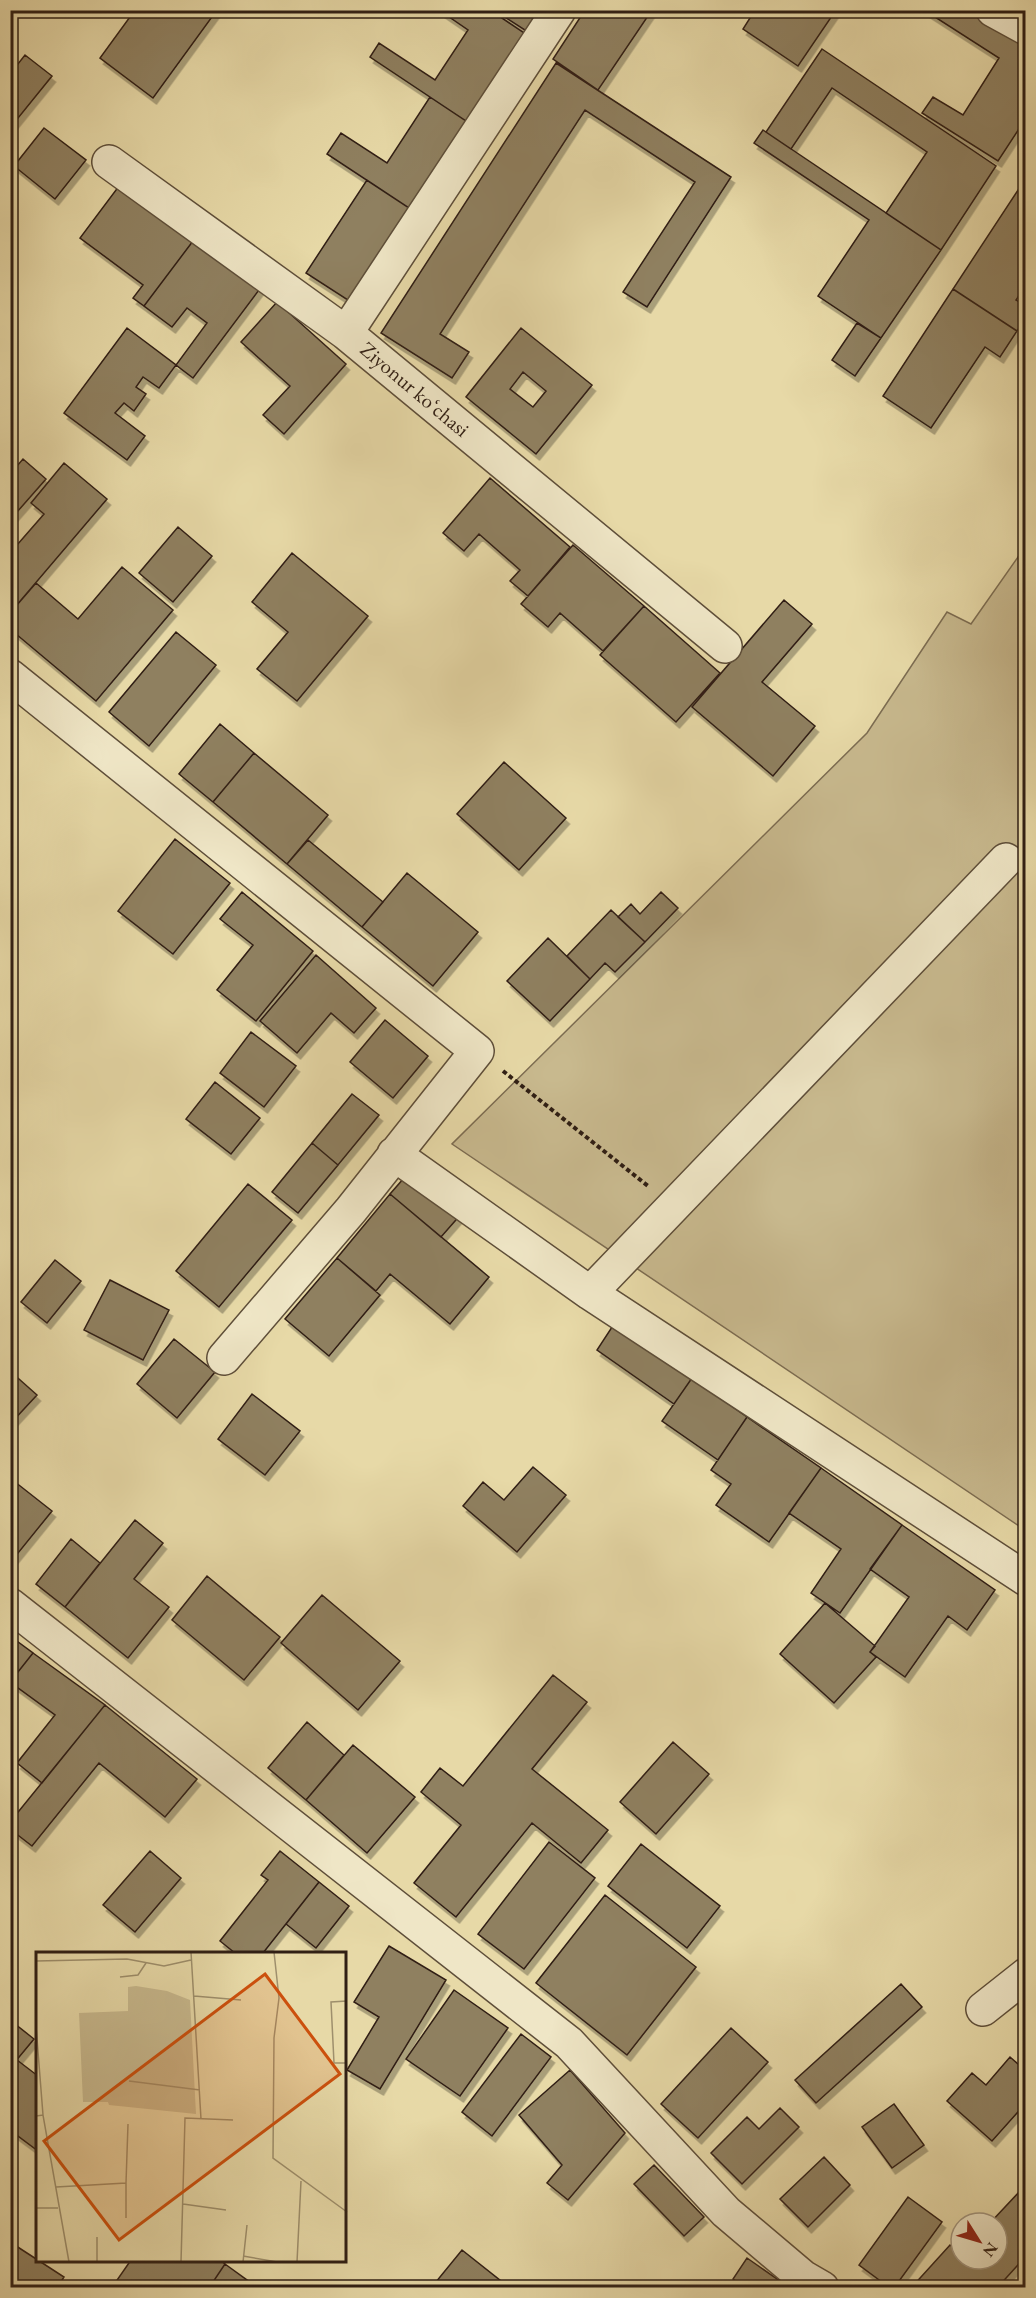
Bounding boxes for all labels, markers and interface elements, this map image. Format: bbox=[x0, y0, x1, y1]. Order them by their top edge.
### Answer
street label: Ziyonur koʻchasi bbox=[355, 335, 475, 443]
inset map bbox=[36, 1952, 346, 2262]
north arrow bbox=[949, 2211, 1009, 2271]
text: N bbox=[978, 2238, 1003, 2261]

